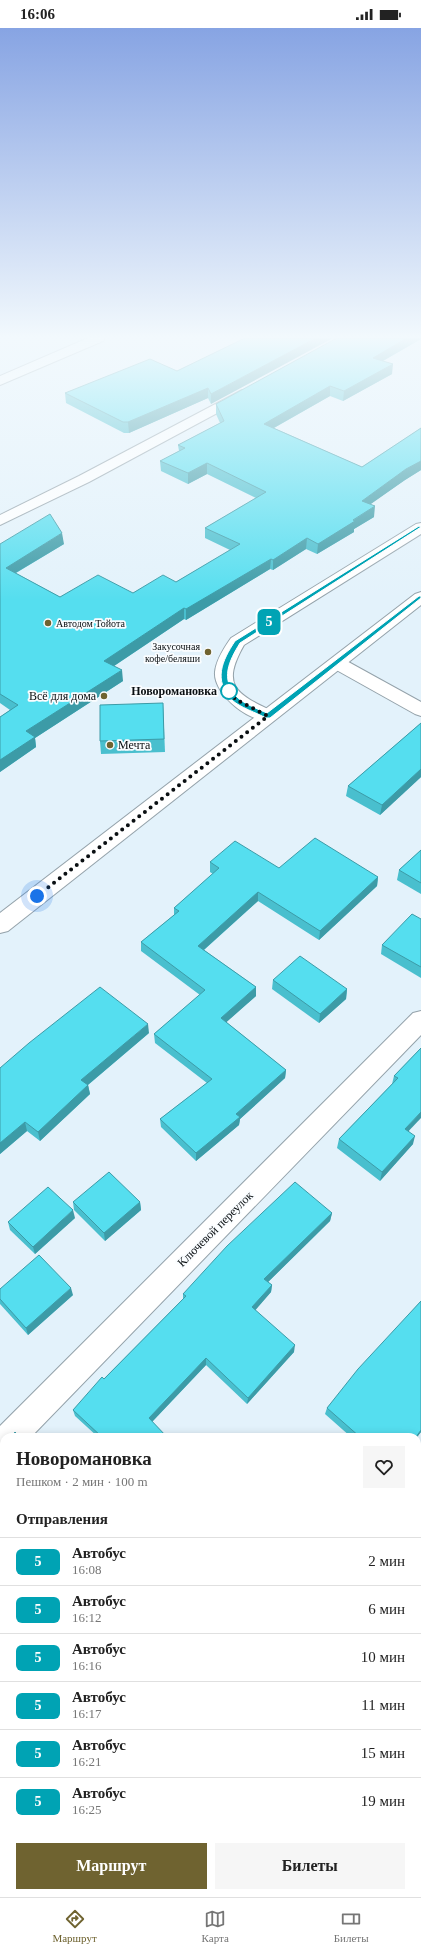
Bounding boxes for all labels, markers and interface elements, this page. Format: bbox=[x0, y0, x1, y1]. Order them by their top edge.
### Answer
text: 16:06 bbox=[20, 6, 55, 22]
line badge: 5 bbox=[256, 609, 282, 635]
text: 5 bbox=[266, 614, 273, 629]
marker: Автодом Тойота bbox=[43, 618, 53, 628]
place label: Автодом Тойота bbox=[56, 618, 125, 629]
place label: Закусочная кофе/беляши bbox=[145, 641, 201, 664]
marker: Закусочная кофе/беляши bbox=[203, 647, 213, 657]
marker: Новоромановка bbox=[220, 682, 238, 700]
place label: Новоромановка bbox=[131, 684, 217, 698]
place label: Всё для дома bbox=[29, 689, 97, 703]
marker: Всё для дома bbox=[99, 691, 109, 701]
place label: Мечта bbox=[118, 738, 151, 752]
marker: Мечта bbox=[105, 740, 115, 750]
your location bbox=[27, 886, 47, 906]
street label: Ключевой переулок bbox=[174, 1188, 256, 1270]
button: heart bbox=[363, 1446, 405, 1488]
text: Новоромановка bbox=[16, 1448, 152, 1469]
text: Пешком · 2 мин · 100 m bbox=[16, 1474, 148, 1489]
text: Отправления bbox=[16, 1511, 108, 1527]
text: Автобус bbox=[72, 1545, 126, 1561]
text: 2 мин bbox=[368, 1553, 405, 1569]
text: 5 bbox=[35, 1554, 42, 1569]
text: 16:08 bbox=[72, 1562, 102, 1577]
text: Автобус bbox=[72, 1593, 126, 1609]
text: 6 мин bbox=[368, 1601, 405, 1617]
text: 5 bbox=[35, 1602, 42, 1617]
text: 16:12 bbox=[72, 1610, 102, 1625]
text: Автобус bbox=[72, 1641, 126, 1657]
text: 10 мин bbox=[361, 1649, 405, 1665]
text: 5 bbox=[35, 1650, 42, 1665]
text: 16:16 bbox=[72, 1658, 102, 1673]
text: Автобус bbox=[72, 1689, 126, 1705]
text: 11 мин bbox=[361, 1697, 405, 1713]
text: 5 bbox=[35, 1698, 42, 1713]
text: 16:17 bbox=[72, 1706, 102, 1721]
text: Автобус bbox=[72, 1737, 126, 1753]
text: 15 мин bbox=[361, 1745, 405, 1761]
text: 5 bbox=[35, 1746, 42, 1761]
text: 16:21 bbox=[72, 1754, 102, 1769]
text: Автобус bbox=[72, 1785, 126, 1801]
text: 19 мин bbox=[361, 1793, 405, 1809]
text: 5 bbox=[35, 1794, 42, 1809]
text: 16:25 bbox=[72, 1802, 102, 1817]
button: Маршрут bbox=[16, 1843, 207, 1889]
button: Билеты bbox=[215, 1843, 405, 1889]
tab: Маршрут bbox=[52, 1908, 97, 1944]
tab: Карта bbox=[202, 1908, 229, 1944]
tab: Билеты bbox=[334, 1908, 369, 1944]

